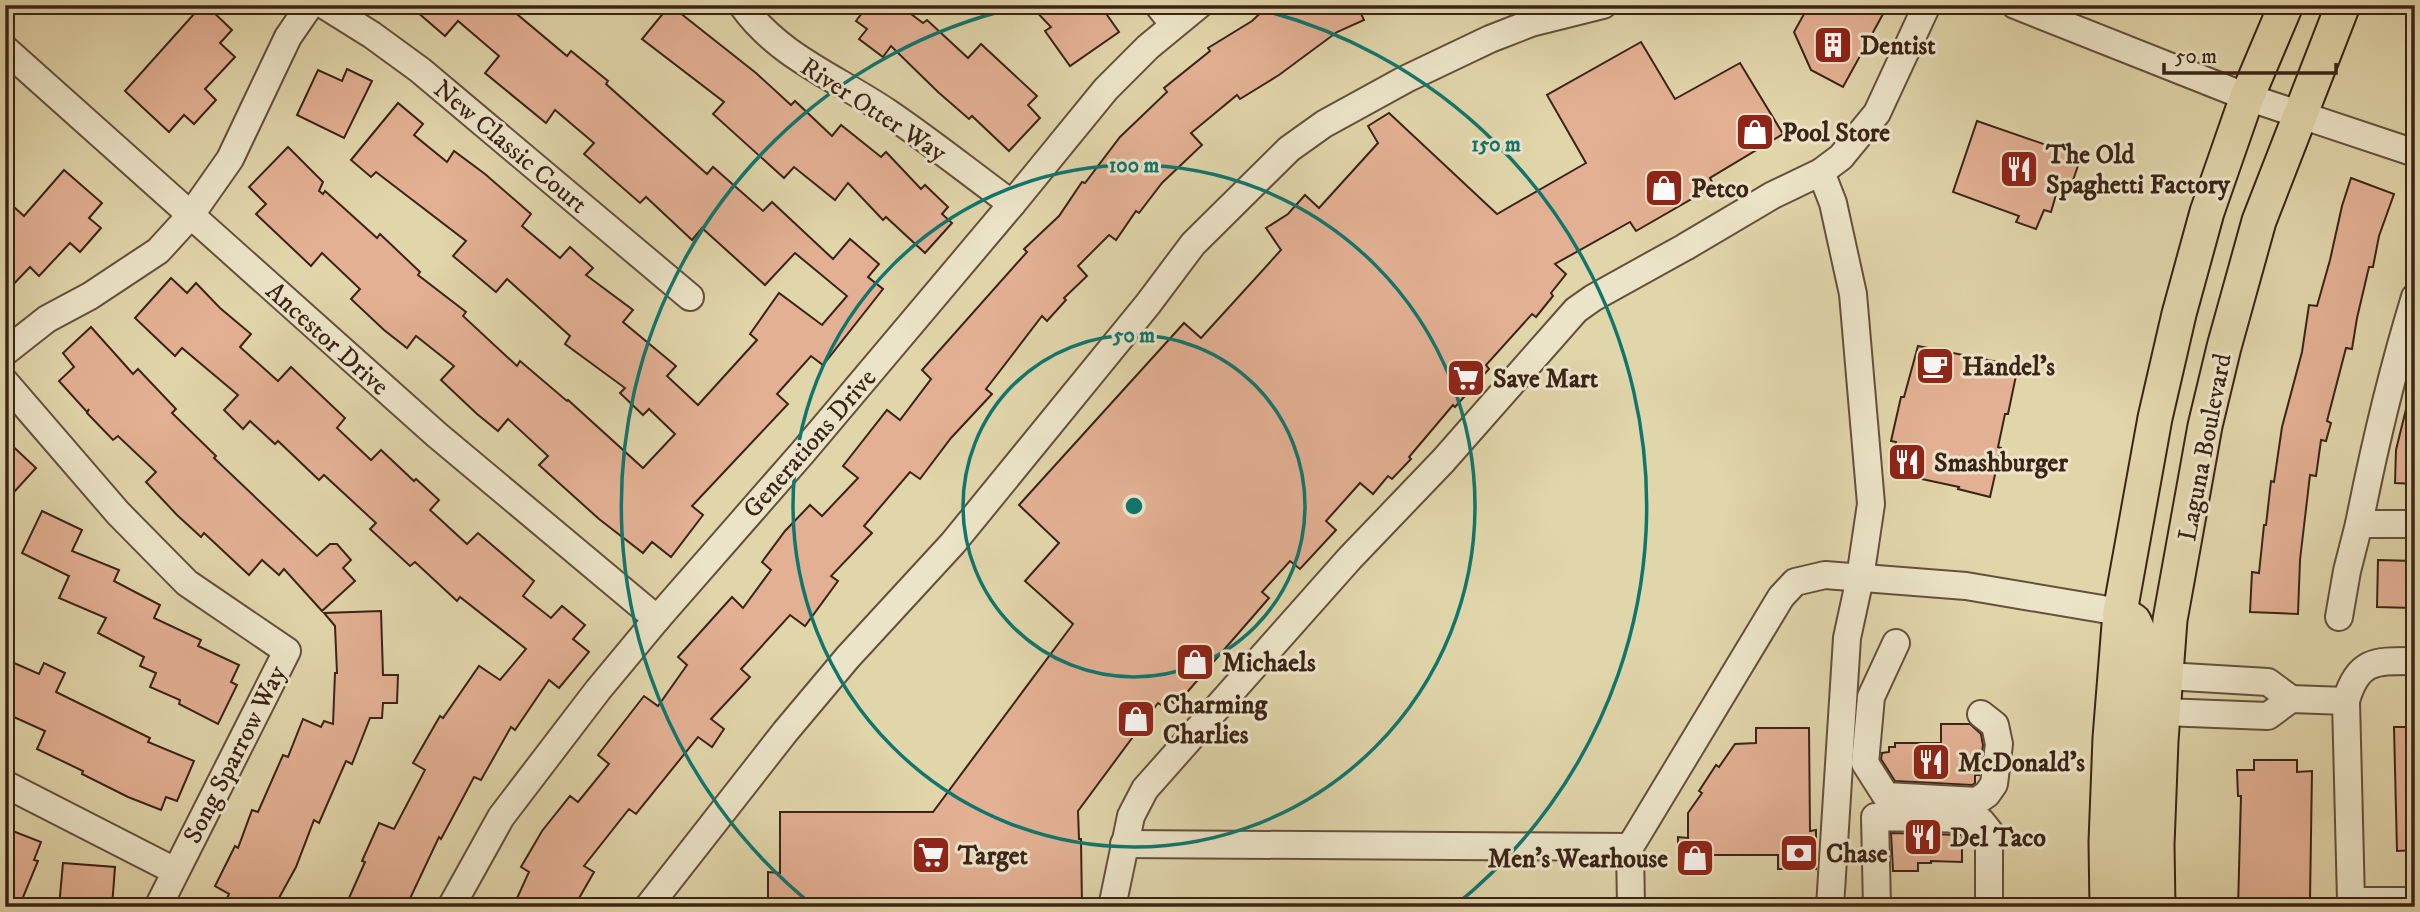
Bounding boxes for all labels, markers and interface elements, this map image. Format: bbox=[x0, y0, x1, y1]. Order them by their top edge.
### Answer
building icon: Dentist bbox=[1812, 24, 1854, 66]
place label: Dentist bbox=[1860, 30, 1936, 63]
scale bar bbox=[2164, 32, 2336, 76]
text: 50 m bbox=[2175, 44, 2217, 70]
street label: River Otter Way bbox=[794, 51, 953, 170]
street label: New Classic Court bbox=[426, 73, 594, 221]
shop icon: Pool Store bbox=[1734, 111, 1776, 153]
place label: Pool Store bbox=[1782, 117, 1890, 150]
text: 150 m bbox=[1471, 132, 1521, 158]
place label: The Old Spaghetti Factory bbox=[2045, 139, 2231, 202]
restaurant icon: The Old Spaghetti Factory bbox=[1998, 148, 2040, 190]
text: 100 m bbox=[1109, 153, 1159, 179]
shop icon: Petco bbox=[1643, 167, 1685, 209]
place label: Petco bbox=[1691, 173, 1749, 206]
street label: Ancestor Drive bbox=[258, 275, 396, 403]
text: 50 m bbox=[1112, 323, 1155, 349]
cafe icon: Handel's bbox=[1914, 345, 1956, 387]
place label: Handel's bbox=[1962, 351, 2055, 384]
street label: Laguna Boulevard bbox=[2171, 351, 2240, 544]
supermarket icon: Save Mart bbox=[1445, 357, 1487, 399]
street label: Generations Drive bbox=[736, 362, 884, 526]
place label: Save Mart bbox=[1493, 363, 1599, 396]
restaurant icon: Smashburger bbox=[1886, 441, 1928, 483]
place label: Smashburger bbox=[1934, 447, 2068, 480]
centre of rings bbox=[1122, 494, 1146, 518]
shop icon: Michaels bbox=[1174, 641, 1216, 683]
place label: Michaels bbox=[1222, 647, 1316, 680]
street label: Song Sparrow Way bbox=[176, 660, 295, 849]
place label: Charming Charlies bbox=[1163, 689, 1268, 752]
shop icon: Charming Charlies bbox=[1115, 698, 1157, 740]
restaurant icon: McDonald's bbox=[1910, 741, 1952, 783]
place label: McDonald's bbox=[1958, 747, 2085, 780]
restaurant icon: Del Taco bbox=[1902, 816, 1944, 858]
place label: Del Taco bbox=[1950, 822, 2046, 855]
bank icon: Chase bbox=[1778, 832, 1820, 874]
supermarket icon: Target bbox=[910, 834, 952, 876]
shop icon: Men's Wearhouse bbox=[1674, 837, 1716, 879]
place label: Chase bbox=[1826, 838, 1888, 871]
place label: Target bbox=[957, 840, 1029, 873]
place label: Men's Wearhouse bbox=[1488, 843, 1668, 876]

